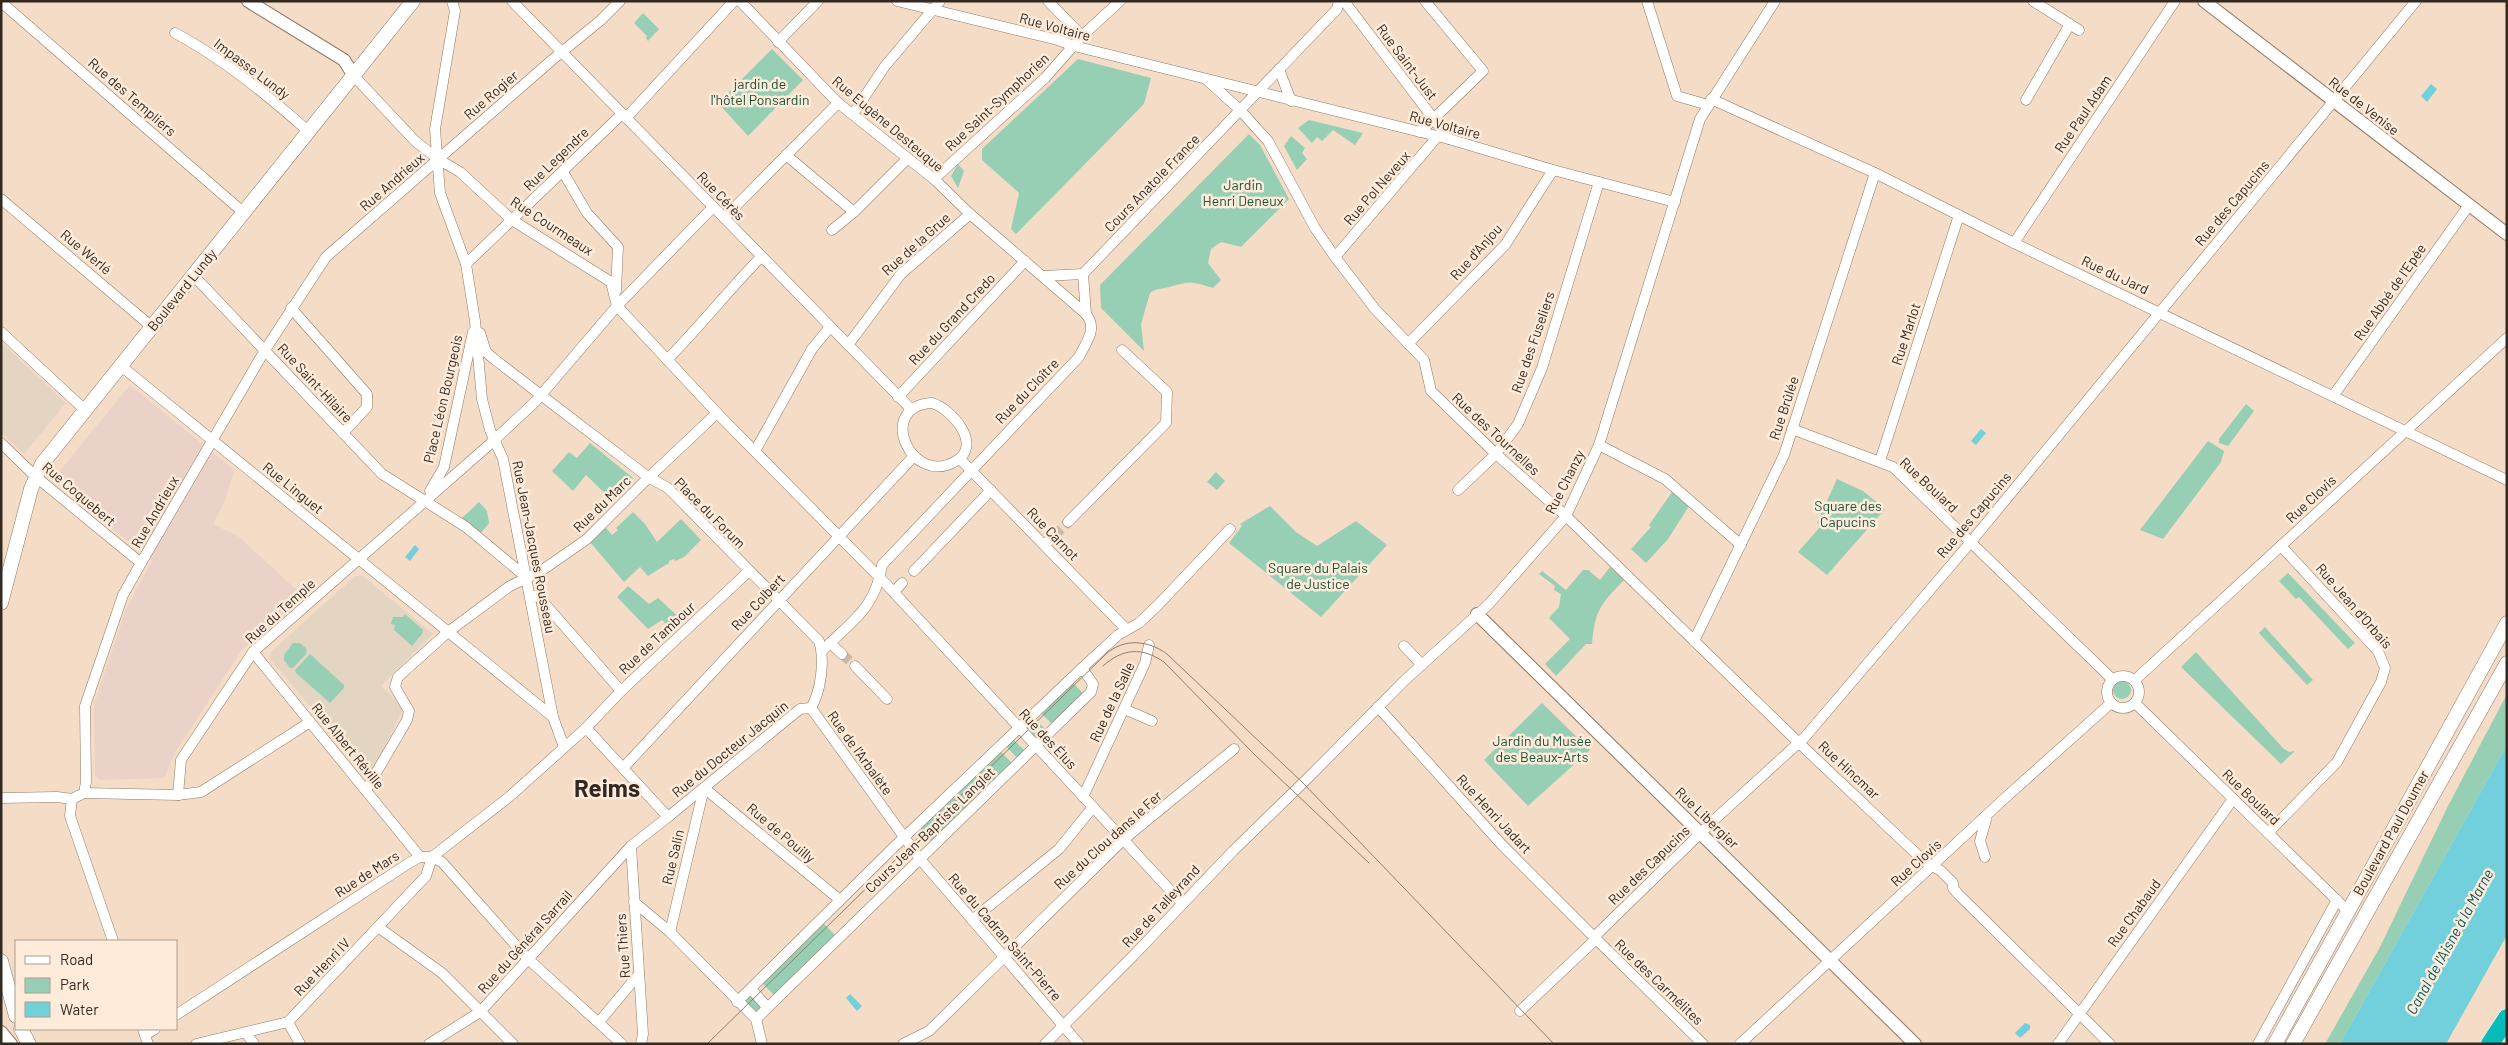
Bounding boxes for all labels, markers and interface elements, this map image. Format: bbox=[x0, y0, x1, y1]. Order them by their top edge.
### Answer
street label: Rue Voltaire bbox=[1018, 9, 1093, 44]
street label: Rue Saint-Just bbox=[1373, 20, 1441, 103]
street label: Impasse Lundy bbox=[211, 35, 294, 103]
street label: Rue Saint-Symphorien bbox=[941, 49, 1052, 154]
street label: Rue des Templiers bbox=[85, 54, 180, 140]
street label: Rue Rogier bbox=[460, 67, 521, 123]
street label: Rue Eugène Desteuque bbox=[829, 72, 947, 175]
street label: Rue Paul Adam bbox=[2050, 72, 2115, 156]
street label: Rue de Venise bbox=[2326, 73, 2403, 138]
park label: jardin de l'hôtel Ponsardin bbox=[710, 75, 810, 108]
street label: Rue Voltaire bbox=[1408, 107, 1483, 142]
street label: Rue Legendre bbox=[519, 123, 592, 194]
street label: Cours Anatole France bbox=[1101, 130, 1203, 235]
street label: Rue Pol Neveux bbox=[1340, 147, 1414, 228]
street label: Rue Andrieux bbox=[356, 149, 428, 214]
street label: Rue des Capucins bbox=[2191, 156, 2273, 249]
street label: Rue Cérès bbox=[694, 168, 749, 224]
park label: Jardin Henri Deneux bbox=[1203, 176, 1284, 209]
street label: Rue Courmeaux bbox=[508, 193, 597, 259]
street label: Rue de la Grue bbox=[878, 209, 953, 279]
street label: Rue d'Anjou bbox=[1446, 220, 1505, 283]
street label: Rue Werlé bbox=[57, 225, 115, 278]
street label: Rue Abbé de l'Epée bbox=[2350, 240, 2429, 343]
street label: Boulevard Lundy bbox=[143, 245, 220, 334]
street label: Rue du Jard bbox=[2079, 252, 2152, 298]
street label: Rue du Grand Credo bbox=[905, 269, 999, 368]
street label: Rue des Fuseliers bbox=[1507, 289, 1558, 395]
street label: Rue Marlot bbox=[1887, 301, 1924, 367]
street label: Place Léon Bourgeois bbox=[419, 333, 466, 465]
street label: Rue Saint-Hilaire bbox=[274, 339, 356, 426]
street label: Rue du Cloître bbox=[991, 354, 1062, 427]
street label: Rue Brûlée bbox=[1765, 374, 1802, 442]
street label: Rue des Tournelles bbox=[1449, 389, 1544, 479]
street label: Rue Chanzy bbox=[1541, 446, 1588, 517]
street label: Rue Boulard bbox=[1897, 453, 1962, 516]
street label: Rue Coquebert bbox=[39, 458, 119, 529]
street label: Rue Linguet bbox=[260, 458, 327, 517]
street label: Rue Jean-Jacques Rousseau bbox=[509, 459, 560, 635]
street label: Rue des Capucins bbox=[1933, 468, 2015, 561]
street label: Rue Clovis bbox=[2282, 471, 2339, 526]
street label: Rue Andrieux bbox=[127, 472, 182, 551]
street label: Rue du Marc bbox=[569, 472, 634, 535]
street label: Place du Forum bbox=[671, 474, 749, 552]
park label: Square des Capucins bbox=[1814, 497, 1882, 530]
street label: Rue Carnot bbox=[1024, 504, 1083, 564]
park label: Square du Palais de Justice bbox=[1268, 559, 1368, 592]
street label: Rue Jean d'Orbais bbox=[2313, 559, 2396, 652]
street label: Rue Colbert bbox=[727, 570, 788, 633]
street label: Rue du Temple bbox=[241, 575, 318, 647]
street label: Rue de Tambour bbox=[615, 598, 698, 677]
street label: Rue de la Salle bbox=[1086, 659, 1138, 745]
street label: Rue du Docteur Jacquin bbox=[668, 697, 791, 801]
street label: Rue Albert Réville bbox=[308, 699, 388, 792]
street label: Rue des Élus bbox=[1016, 705, 1081, 773]
street label: Rue de l'Arbalète bbox=[824, 707, 897, 798]
park label: Jardin du Musée des Beaux-Arts bbox=[1493, 732, 1591, 765]
street label: Rue Hincmar bbox=[1815, 737, 1884, 802]
street label: Cours Jean-Baptiste Langlet bbox=[861, 763, 998, 896]
street label: Rue Boulard bbox=[2219, 765, 2284, 828]
street label: Boulevard Paul Doumer bbox=[2349, 767, 2432, 898]
street label: Rue Henri Jadart bbox=[1453, 770, 1535, 857]
district label: Reims bbox=[574, 773, 640, 802]
street label: Rue Libergier bbox=[1672, 783, 1743, 852]
street label: Rue du Clou dans le Fer bbox=[1050, 787, 1165, 893]
street label: Rue de Pouilly bbox=[744, 799, 819, 866]
street label: Rue des Capucins bbox=[1604, 821, 1693, 908]
street label: Rue Salin bbox=[658, 828, 687, 886]
street label: Rue Clovis bbox=[1887, 835, 1945, 890]
street label: Rue de Mars bbox=[331, 846, 402, 901]
street label: Rue de Talleyrand bbox=[1118, 861, 1203, 950]
water label: Canal de l'Aisne à la Marne bbox=[2402, 866, 2497, 1017]
street label: Rue du Cadran Saint-Pierre bbox=[945, 869, 1066, 1004]
street label: Rue Chabaud bbox=[2103, 876, 2164, 950]
street label: Rue du Général Sarrail bbox=[474, 887, 575, 997]
street label: Rue Thiers bbox=[612, 913, 633, 979]
street label: Rue Henri IV bbox=[290, 934, 353, 999]
street label: Rue des Carmélites bbox=[1612, 935, 1707, 1028]
legend bbox=[15, 940, 178, 1030]
text: Road bbox=[60, 950, 93, 968]
text: Park bbox=[60, 975, 90, 993]
text: Water bbox=[60, 1000, 99, 1018]

